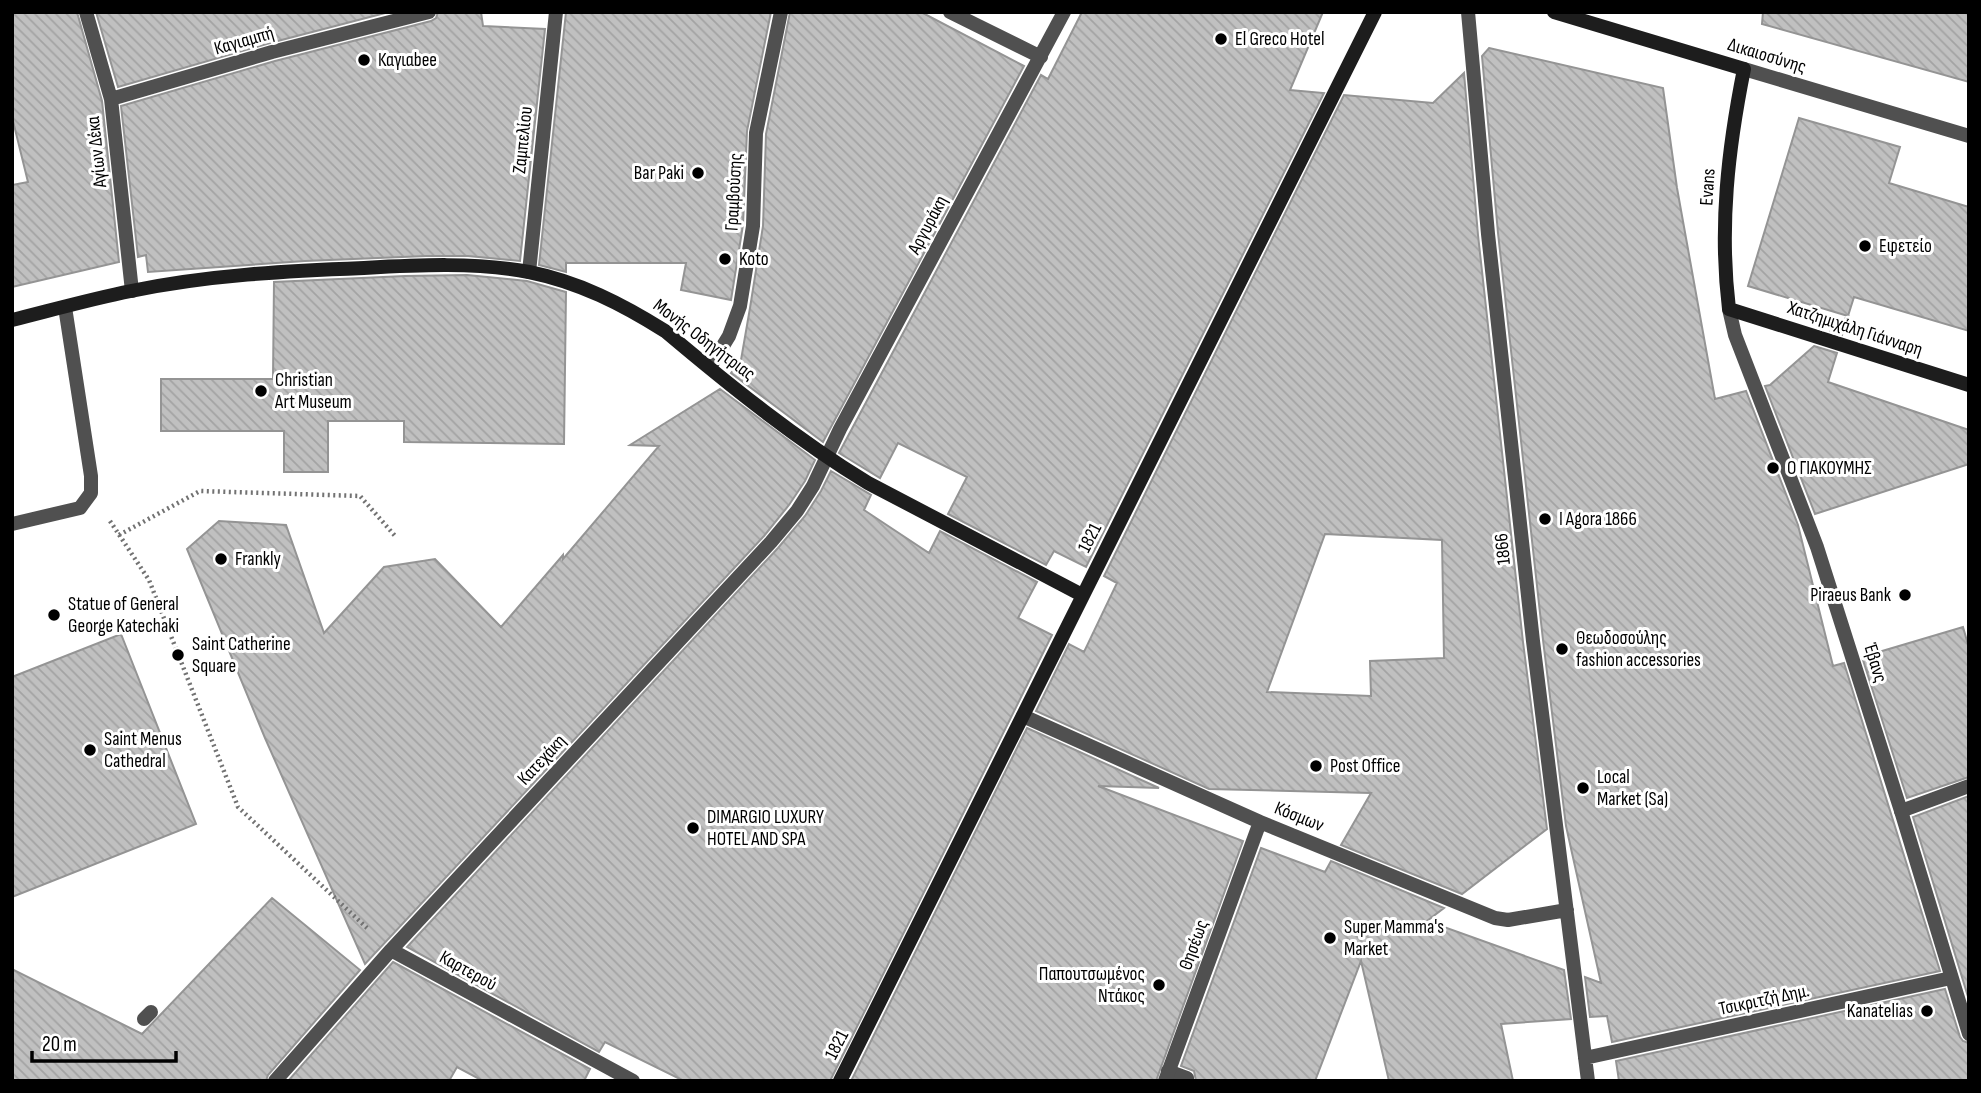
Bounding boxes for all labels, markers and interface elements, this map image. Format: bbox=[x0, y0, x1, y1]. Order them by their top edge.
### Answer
street label: Καγιαμπή bbox=[211, 22, 277, 60]
place label: El Greco Hotel bbox=[1235, 28, 1324, 51]
marker: El Greco Hotel bbox=[1213, 31, 1229, 47]
street label: Δικαιοσύνης bbox=[1725, 33, 1809, 79]
place label: Καγιαbee bbox=[378, 49, 437, 72]
marker: Καγιαbee bbox=[356, 52, 372, 68]
street label: Ζαμπελίου bbox=[508, 105, 538, 175]
street label: Αγίων Δέκα bbox=[82, 115, 112, 190]
street label: Γραμβούσης bbox=[720, 152, 748, 232]
place label: Bar Paki bbox=[634, 162, 684, 185]
marker: Bar Paki bbox=[690, 165, 706, 181]
street label: Evans bbox=[1695, 167, 1721, 206]
street label: Αργυράκη bbox=[903, 192, 953, 259]
place label: Εφετείο bbox=[1879, 235, 1932, 258]
marker: Εφετείο bbox=[1857, 238, 1873, 254]
place label: Koto bbox=[739, 248, 769, 271]
marker: Koto bbox=[717, 251, 733, 267]
street label: Μονής Οδηγήτριας bbox=[648, 294, 760, 386]
street label: Χατζημιχάλη Γιάνναρη bbox=[1784, 296, 1925, 362]
place label: Christian Art Museum bbox=[274, 369, 352, 414]
marker: Christian Art Museum bbox=[253, 383, 269, 399]
place label: Ο ΓΙΑΚΟΥΜΗΣ bbox=[1787, 457, 1872, 480]
marker: Ο ΓΙΑΚΟΥΜΗΣ bbox=[1765, 460, 1781, 476]
place label: I Agora 1866 bbox=[1559, 508, 1637, 531]
marker: I Agora 1866 bbox=[1537, 511, 1553, 527]
street label: 1821 bbox=[1073, 519, 1107, 556]
street label: 1866 bbox=[1490, 532, 1516, 566]
place label: Frankly bbox=[235, 548, 282, 571]
marker: Frankly bbox=[213, 551, 229, 567]
place label: Piraeus Bank bbox=[1810, 584, 1892, 607]
marker: Piraeus Bank bbox=[1897, 587, 1913, 603]
place label: Statue of General George Katechaki bbox=[68, 593, 179, 638]
marker: Statue of General George Katechaki bbox=[46, 607, 62, 623]
place label: Θεωδοσούλης fashion accessories bbox=[1576, 627, 1701, 672]
place label: Saint Catherine Square bbox=[192, 633, 291, 678]
street label: Έβανς bbox=[1858, 640, 1892, 685]
marker: Θεωδοσούλης fashion accessories bbox=[1554, 641, 1570, 657]
marker: Saint Catherine Square bbox=[170, 647, 186, 663]
place label: Saint Menus Cathedral bbox=[104, 728, 182, 773]
street label: Κατεχάκη bbox=[513, 730, 571, 790]
marker: Saint Menus Cathedral bbox=[82, 742, 98, 758]
place label: Post Office bbox=[1330, 755, 1401, 778]
marker: Post Office bbox=[1308, 758, 1324, 774]
place label: Local Market (Sa) bbox=[1597, 766, 1668, 811]
marker: Local Market (Sa) bbox=[1575, 780, 1591, 796]
street label: Κόσμων bbox=[1271, 797, 1327, 837]
place label: DIMARGIO LUXURY HOTEL AND SPA bbox=[707, 806, 824, 851]
marker: DIMARGIO LUXURY HOTEL AND SPA bbox=[685, 820, 701, 836]
place label: Super Mamma's Market bbox=[1344, 916, 1444, 961]
street label: Θησέως bbox=[1174, 917, 1214, 973]
marker: Super Mamma's Market bbox=[1322, 930, 1338, 946]
street label: Καρτερού bbox=[435, 946, 501, 996]
place label: Παπουτσωμένος Ντάκος bbox=[1039, 963, 1145, 1008]
marker: Παπουτσωμένος Ντάκος bbox=[1151, 977, 1167, 993]
street label: Τσικριτζή Δημ. bbox=[1717, 979, 1811, 1021]
place label: Kanatelias bbox=[1847, 1000, 1913, 1023]
marker: Kanatelias bbox=[1919, 1003, 1935, 1019]
scale bar bbox=[32, 1020, 175, 1064]
street label: 1821 bbox=[820, 1026, 854, 1063]
text: 20 m bbox=[42, 1032, 77, 1057]

